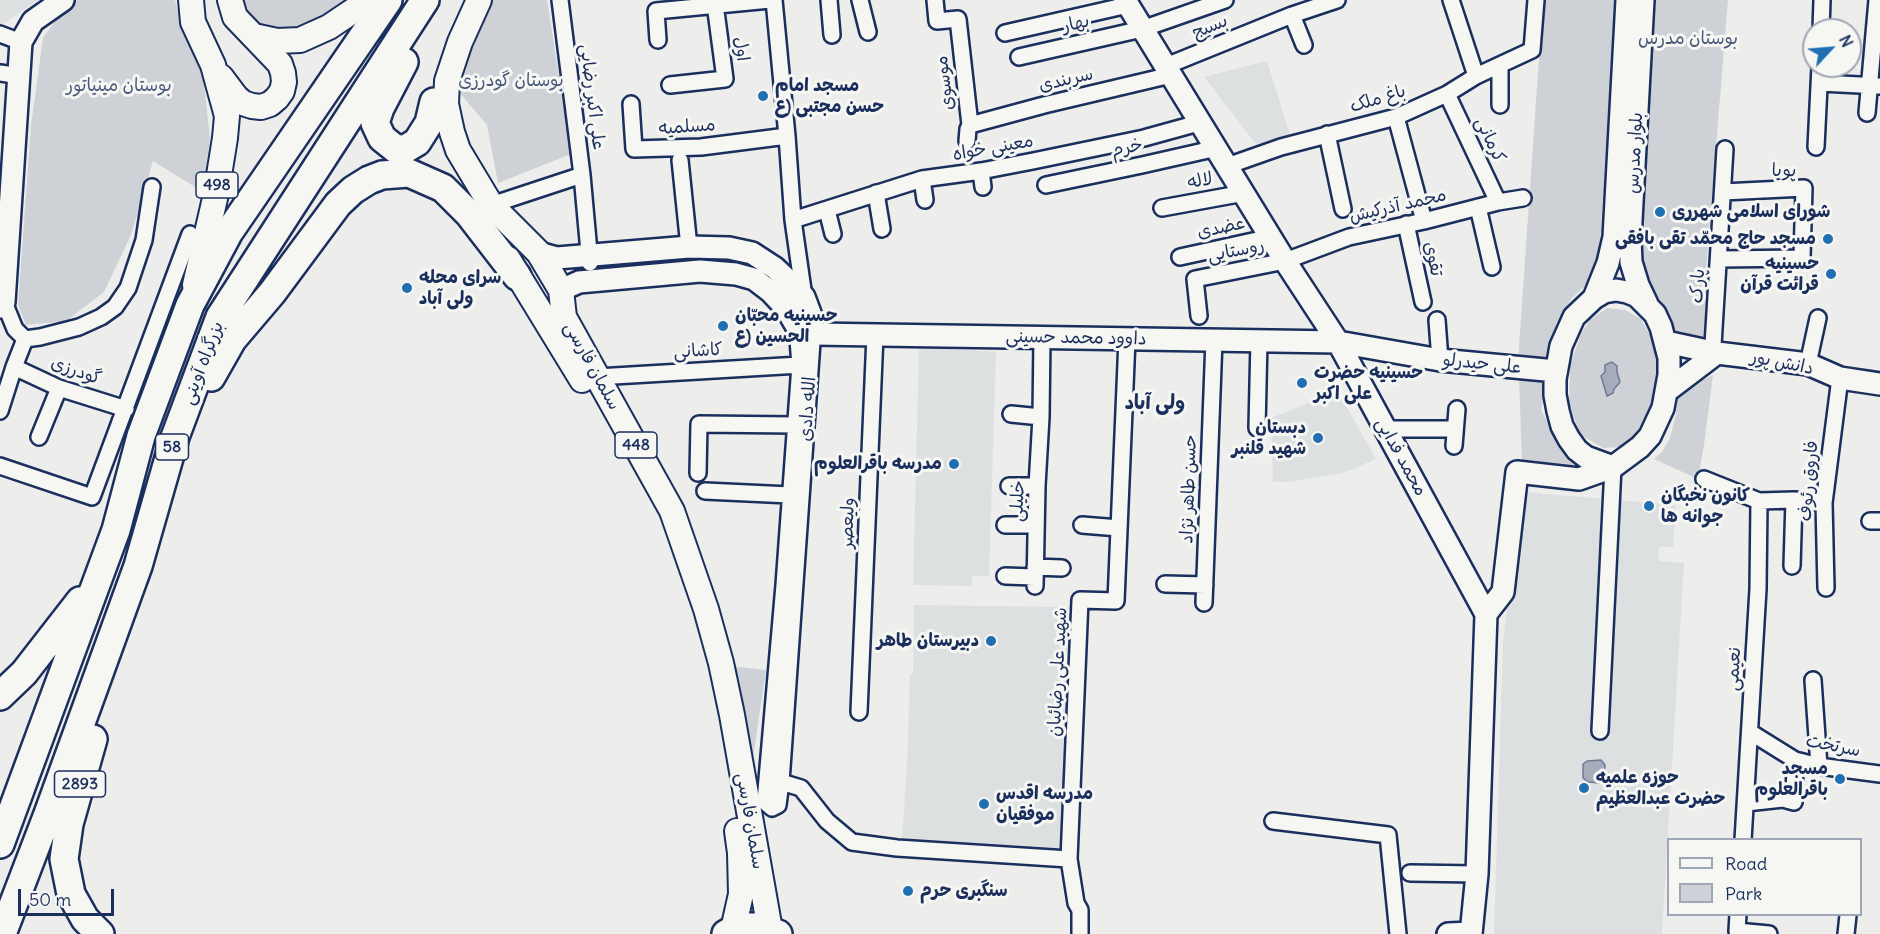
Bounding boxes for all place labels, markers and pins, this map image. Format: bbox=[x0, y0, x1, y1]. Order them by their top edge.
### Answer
place label: مسجد امام حسن مجتبی (ع bbox=[775, 75, 884, 118]
marker: مسجد امام حسن مجتبی (ع bbox=[756, 89, 770, 103]
place label: شورای اسلامی شهرری bbox=[1672, 201, 1830, 223]
marker: شورای اسلامی شهرری bbox=[1653, 205, 1667, 219]
place label: مسجد حاج محمّد تقی بافقی bbox=[1615, 228, 1816, 250]
marker: مسجد حاج محمّد تقی بافقی bbox=[1821, 232, 1835, 246]
place label: حسینیه قرائت قرآن bbox=[1740, 253, 1819, 296]
place label: سرای محله ولی آباد bbox=[419, 267, 501, 310]
marker: حسینیه قرائت قرآن bbox=[1824, 267, 1838, 281]
marker: سرای محله ولی آباد bbox=[400, 281, 414, 295]
place label: حسینیه محبّان الحسین (ع bbox=[735, 305, 838, 348]
marker: حسینیه محبّان الحسین (ع bbox=[716, 319, 730, 333]
place label: حسینیه حضرت علی اکبر bbox=[1314, 362, 1423, 404]
marker: حسینیه حضرت علی اکبر bbox=[1295, 376, 1309, 390]
place label: دبستان شهید قلنبر bbox=[1232, 417, 1306, 460]
marker: دبستان شهید قلنبر bbox=[1311, 431, 1325, 445]
place label: مدرسه باقرالعلوم bbox=[814, 453, 942, 475]
marker: مدرسه باقرالعلوم bbox=[947, 457, 961, 471]
place label: کانون نخبگان جوانه ها bbox=[1661, 485, 1750, 528]
marker: کانون نخبگان جوانه ها bbox=[1642, 499, 1656, 513]
place label: دبیرستان طاهر bbox=[877, 630, 979, 652]
marker: دبیرستان طاهر bbox=[984, 634, 998, 648]
place label: مسجد باقرالعلوم bbox=[1754, 758, 1828, 800]
place label: حوزه علمیه حضرت عبدالعظیم bbox=[1596, 767, 1725, 810]
marker: مسجد باقرالعلوم bbox=[1833, 772, 1847, 786]
marker: حوزه علمیه حضرت عبدالعظیم bbox=[1577, 781, 1591, 795]
place label: مدرسه اقدس موفقیان bbox=[996, 783, 1093, 826]
marker: مدرسه اقدس موفقیان bbox=[977, 797, 991, 811]
place label: سنگبری حرم bbox=[920, 880, 1008, 902]
marker: سنگبری حرم bbox=[901, 884, 915, 898]

